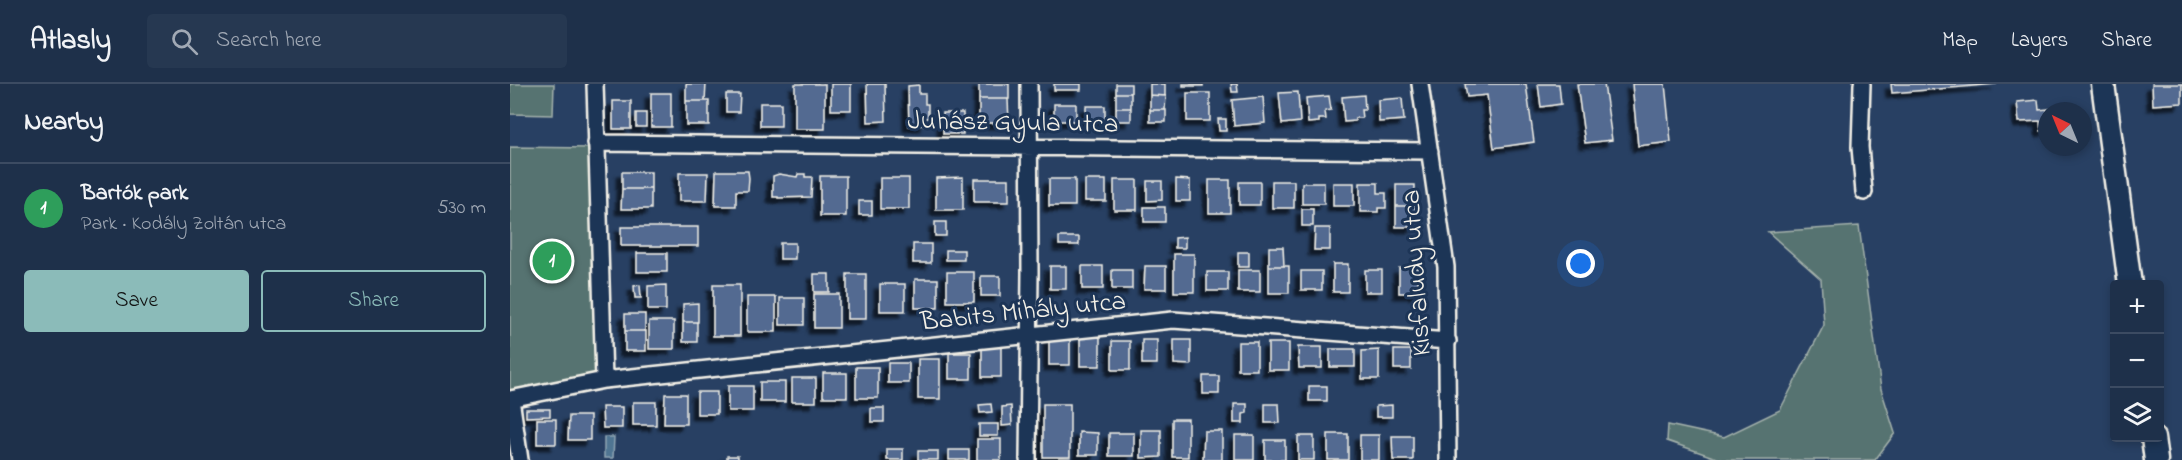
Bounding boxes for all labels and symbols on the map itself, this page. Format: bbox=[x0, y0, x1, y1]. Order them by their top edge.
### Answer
street label: Juhász Gyula utca bbox=[907, 102, 1119, 145]
north arrow bbox=[2038, 102, 2092, 156]
street label: Kisfaludy utca bbox=[1392, 188, 1443, 357]
pin: 1 bbox=[532, 238, 572, 284]
your location bbox=[1566, 249, 1595, 278]
street label: Babits Mihály utca bbox=[918, 282, 1128, 343]

